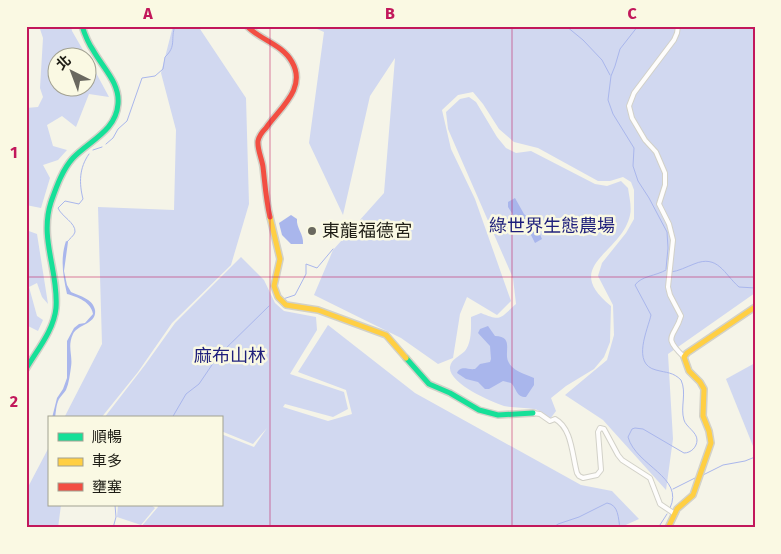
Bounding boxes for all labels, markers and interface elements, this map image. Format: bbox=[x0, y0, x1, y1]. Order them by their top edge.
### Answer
text: A bbox=[142, 4, 153, 23]
text: B bbox=[385, 4, 395, 23]
text: C bbox=[627, 4, 637, 23]
north arrow bbox=[48, 48, 98, 98]
text: 北 bbox=[53, 52, 75, 74]
text: 1 bbox=[10, 143, 18, 162]
park label: 綠世界生態農場 bbox=[489, 215, 615, 237]
place label: 東龍福德宮 bbox=[322, 220, 412, 242]
marker: 東龍福德宮 bbox=[306, 225, 318, 237]
park label: 麻布山林 bbox=[194, 345, 266, 367]
text: 2 bbox=[10, 392, 18, 411]
legend bbox=[48, 416, 222, 506]
text: 順暢 bbox=[92, 428, 122, 446]
text: 車多 bbox=[92, 452, 122, 470]
text: 壅塞 bbox=[92, 478, 122, 496]

